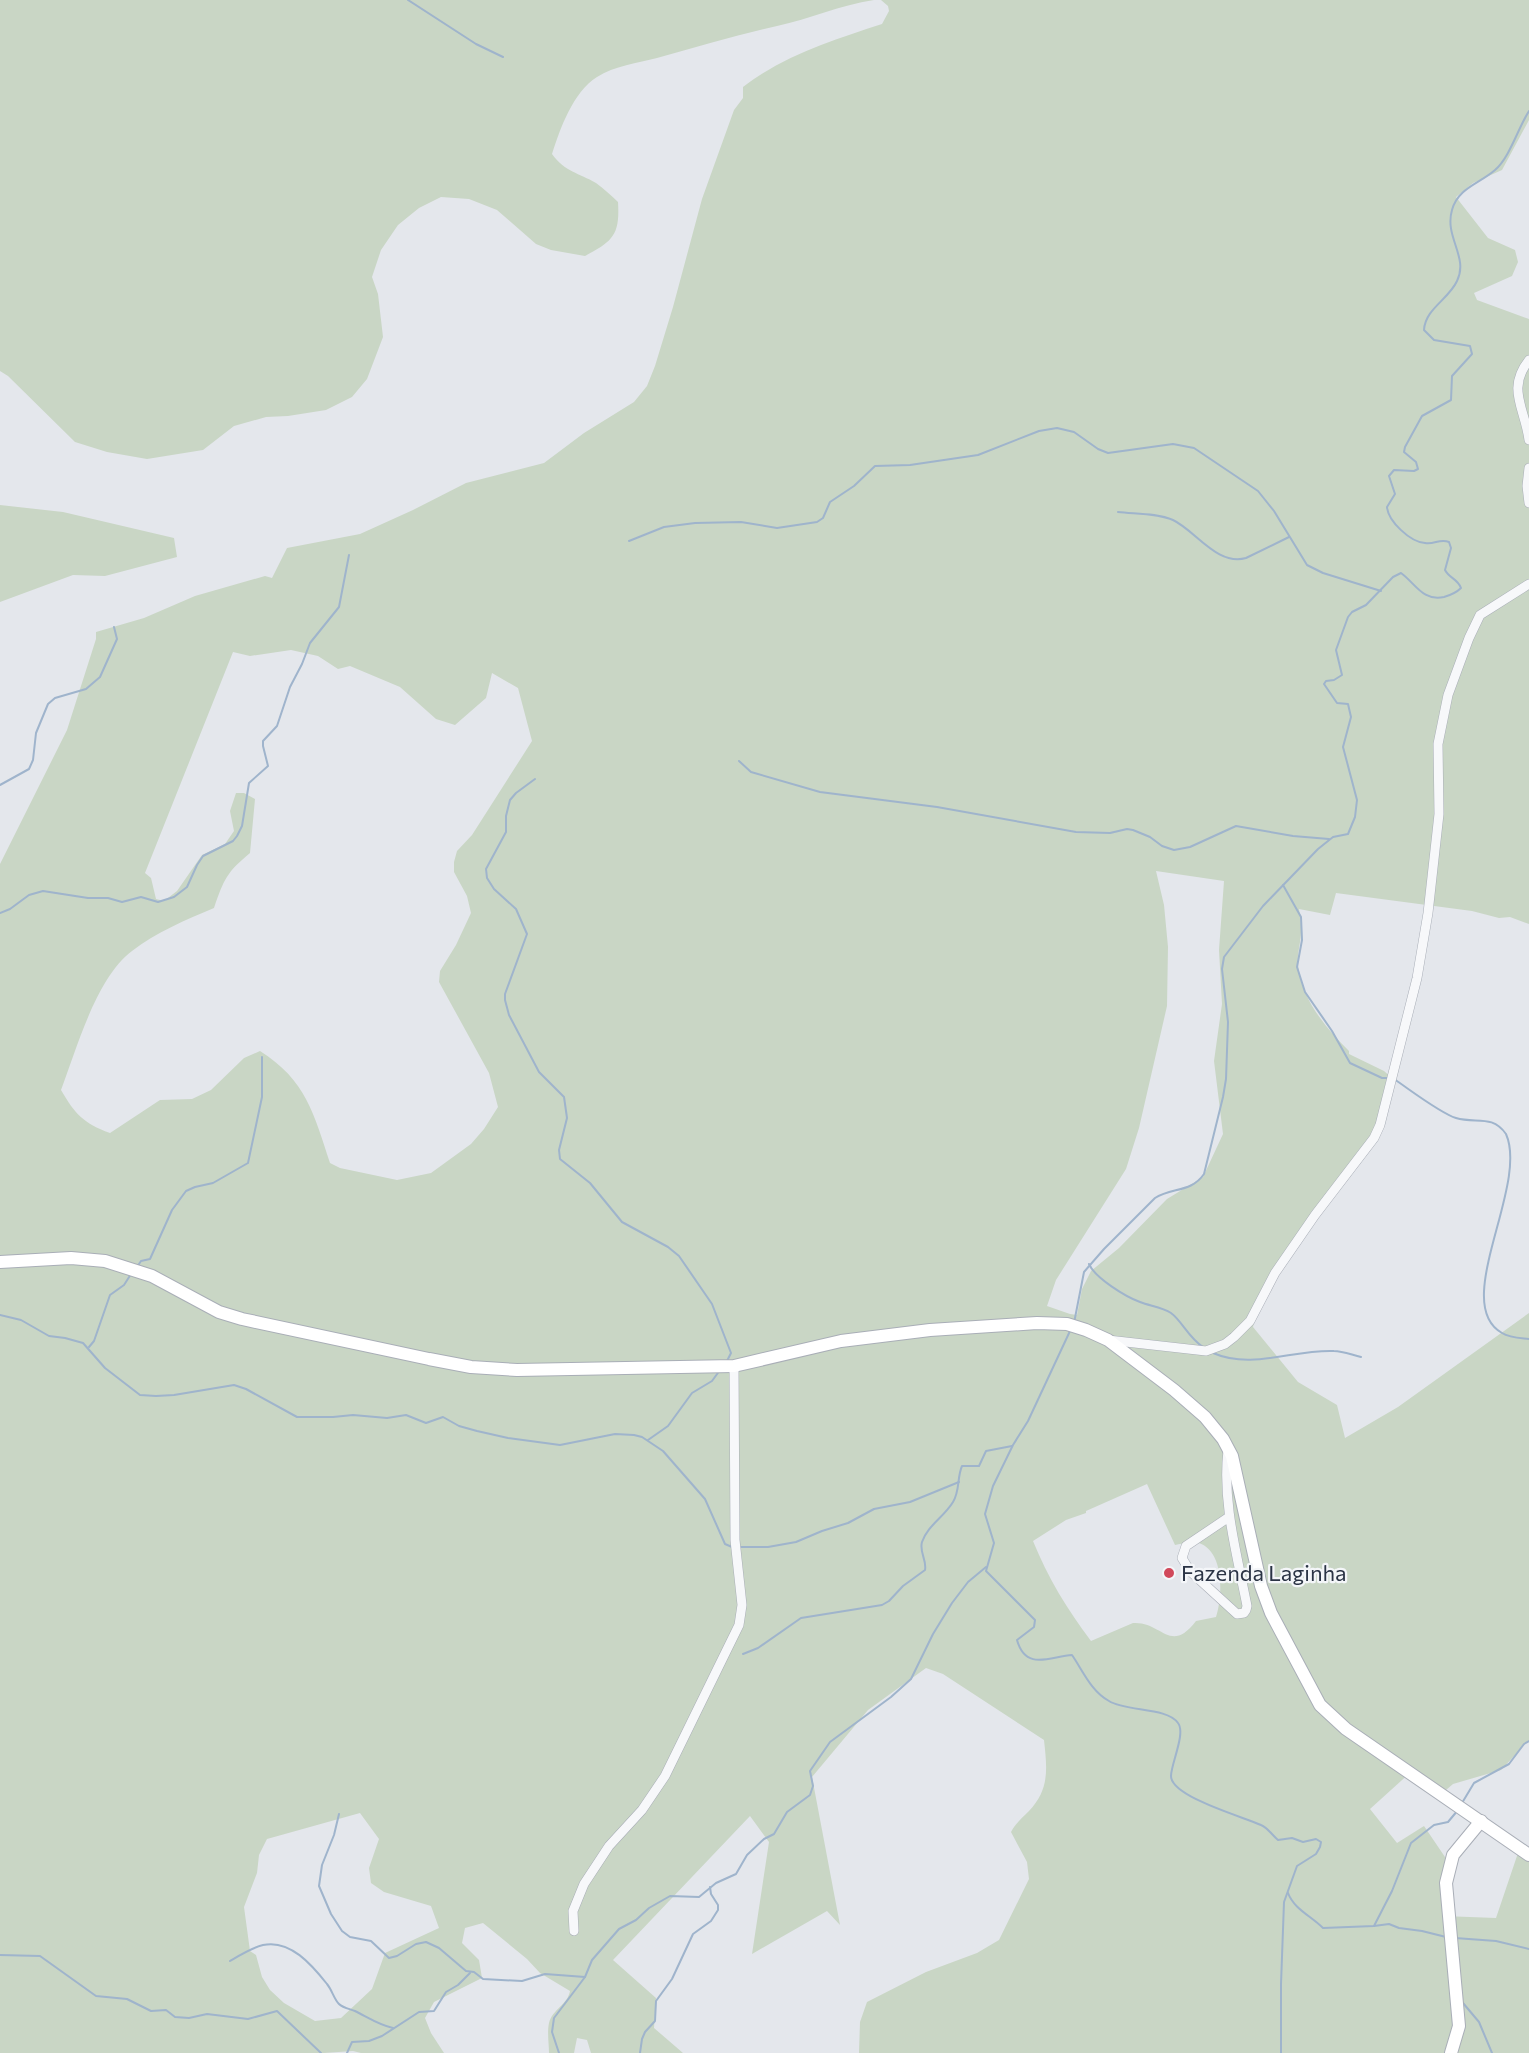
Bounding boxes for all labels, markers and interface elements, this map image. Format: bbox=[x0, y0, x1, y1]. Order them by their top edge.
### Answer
place label: Fazenda Laginha bbox=[1181, 1559, 1347, 1586]
marker: Fazenda Laginha bbox=[1162, 1566, 1176, 1580]

